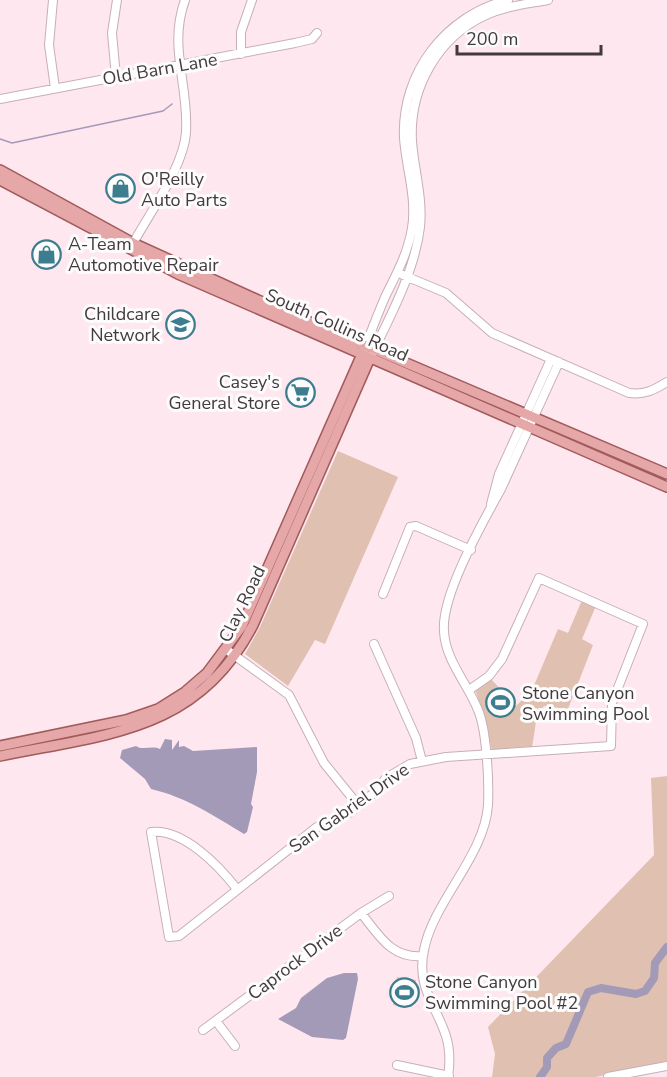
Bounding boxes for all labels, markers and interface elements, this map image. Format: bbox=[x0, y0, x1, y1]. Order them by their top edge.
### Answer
scale bar bbox=[457, 18, 601, 56]
text: 200 m bbox=[466, 27, 518, 51]
street label: Old Barn Lane bbox=[101, 47, 219, 91]
place label: O'Reilly Auto Parts bbox=[141, 167, 227, 212]
shop icon: O'Reilly Auto Parts bbox=[104, 173, 136, 205]
place label: A-Team Automotive Repair bbox=[68, 232, 219, 277]
shop icon: A-Team Automotive Repair bbox=[31, 238, 63, 270]
street label: South Collins Road bbox=[262, 283, 412, 367]
place label: Childcare Network bbox=[84, 302, 161, 347]
school or university icon: Childcare Network bbox=[165, 308, 197, 340]
place label: Casey's General Store bbox=[169, 370, 280, 415]
supermarket icon: Casey's General Store bbox=[285, 376, 317, 408]
street label: Clay Road bbox=[213, 562, 271, 646]
place label: Stone Canyon Swimming Pool bbox=[522, 681, 650, 726]
sports icon: Stone Canyon Swimming Pool bbox=[485, 687, 517, 719]
street label: San Gabriel Drive bbox=[284, 758, 414, 858]
street label: Caprock Drive bbox=[243, 918, 347, 1006]
place label: Stone Canyon Swimming Pool #2 bbox=[425, 970, 578, 1015]
sports icon: Stone Canyon Swimming Pool #2 bbox=[388, 976, 420, 1008]

